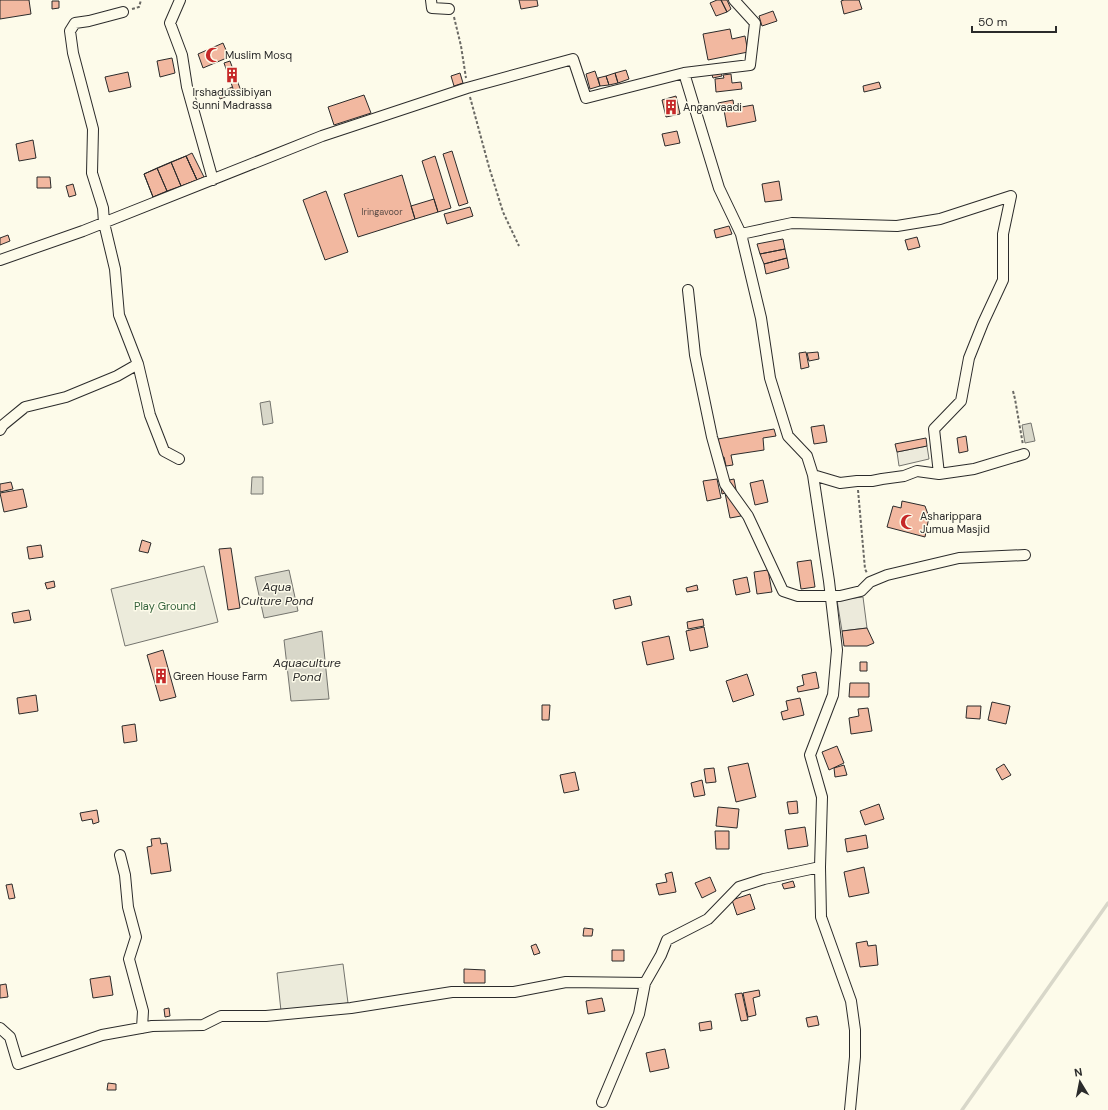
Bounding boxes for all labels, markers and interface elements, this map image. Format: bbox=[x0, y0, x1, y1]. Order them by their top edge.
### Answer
scale bar bbox=[972, 8, 1056, 34]
text: 50 m bbox=[978, 14, 1007, 30]
mosque icon: Muslim Mosq bbox=[204, 46, 222, 64]
place label: Muslim Mosq bbox=[225, 48, 292, 62]
building icon: Irshadussibiyan Sunni Madrassa bbox=[223, 66, 241, 84]
place label: Irshadussibiyan Sunni Madrassa bbox=[192, 85, 272, 112]
building icon: Anganvaadi bbox=[662, 98, 680, 116]
place label: Anganvaadi bbox=[683, 100, 742, 114]
house number: Iringavoor bbox=[361, 206, 403, 218]
place label: Asharippara Jumua Masjid bbox=[920, 509, 990, 536]
mosque icon: Asharippara Jumua Masjid bbox=[899, 513, 917, 531]
water label: Aqua Culture Pond bbox=[241, 579, 314, 609]
park label: Play Ground bbox=[134, 599, 196, 613]
water label: Aquaculture Pond bbox=[272, 655, 341, 685]
building icon: Green House Farm bbox=[152, 667, 170, 685]
place label: Green House Farm bbox=[173, 669, 268, 683]
north arrow bbox=[1060, 1062, 1100, 1102]
text: N bbox=[1073, 1065, 1083, 1080]

